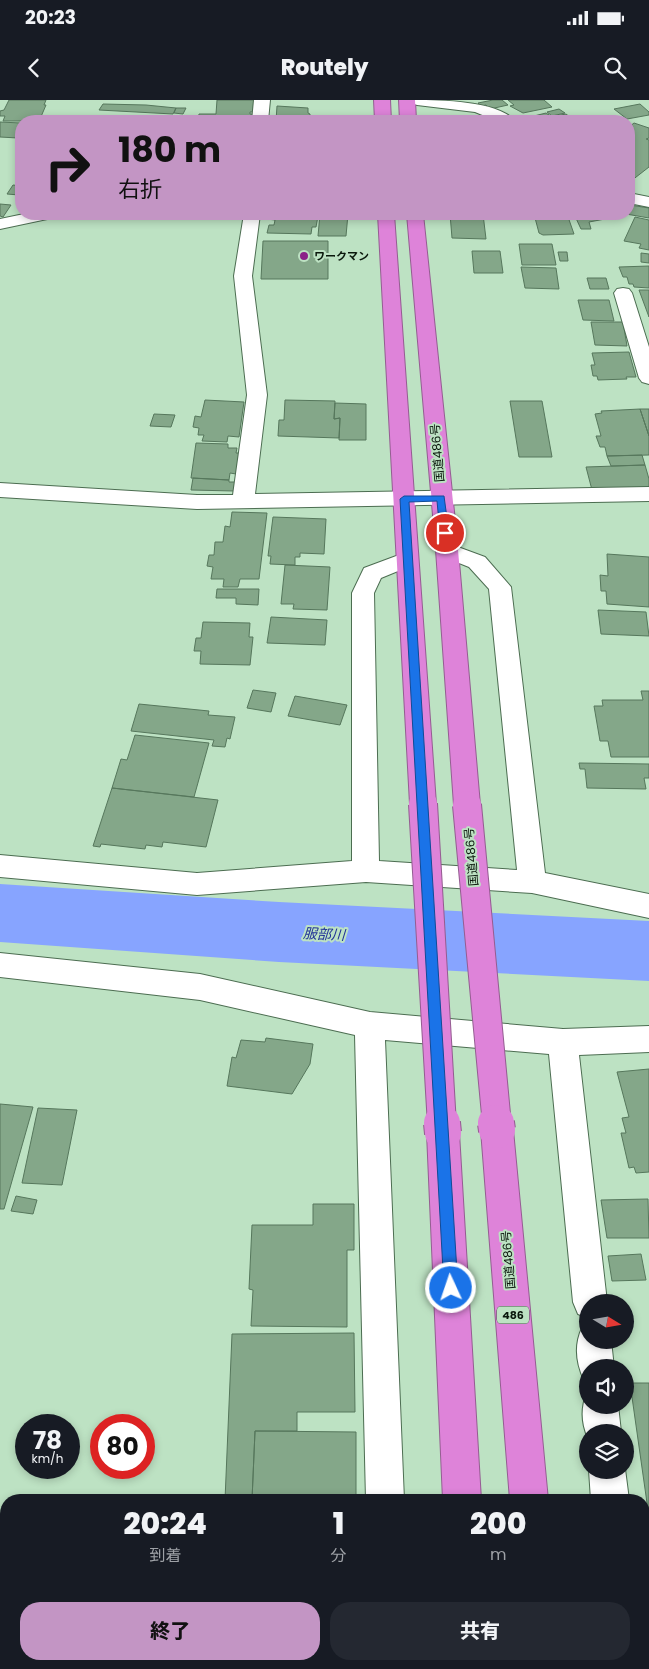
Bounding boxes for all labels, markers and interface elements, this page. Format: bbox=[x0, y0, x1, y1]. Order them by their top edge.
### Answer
text: 20:23 bbox=[25, 4, 76, 31]
text: Routely bbox=[281, 52, 368, 83]
icon: back bbox=[20, 54, 48, 82]
icon: search bbox=[601, 54, 629, 82]
text: 180 m bbox=[118, 125, 221, 174]
icon: right bbox=[35, 135, 100, 200]
text: 右折 bbox=[118, 174, 162, 205]
place label: ワークマン bbox=[314, 248, 369, 264]
marker: ワークマン bbox=[298, 250, 310, 262]
street label: 国道486号 bbox=[426, 423, 448, 483]
pin bbox=[424, 512, 466, 554]
icon: arrive bbox=[431, 519, 459, 547]
street label: 国道486号 bbox=[460, 827, 482, 887]
water label: 服部川 bbox=[303, 923, 347, 945]
street label: 国道486号 bbox=[497, 1230, 519, 1290]
position arrow bbox=[424, 1261, 476, 1313]
north arrow bbox=[579, 1294, 634, 1349]
map controls bbox=[579, 1294, 634, 1479]
road number: 486 bbox=[497, 1306, 529, 1324]
button: sound bbox=[579, 1359, 634, 1414]
speed limit sign: 80 bbox=[90, 1414, 155, 1479]
text: 78 bbox=[33, 1423, 62, 1458]
button: layers bbox=[579, 1424, 634, 1479]
text: km/h bbox=[32, 1450, 63, 1467]
text: 20:24 bbox=[123, 1502, 207, 1545]
text: 1 bbox=[333, 1502, 344, 1545]
text: 200 bbox=[470, 1502, 527, 1545]
text: m bbox=[490, 1543, 507, 1566]
text: 到着 bbox=[149, 1544, 181, 1567]
text: 分 bbox=[331, 1544, 347, 1567]
button: 終了 bbox=[20, 1602, 320, 1660]
button: 共有 bbox=[330, 1602, 630, 1660]

